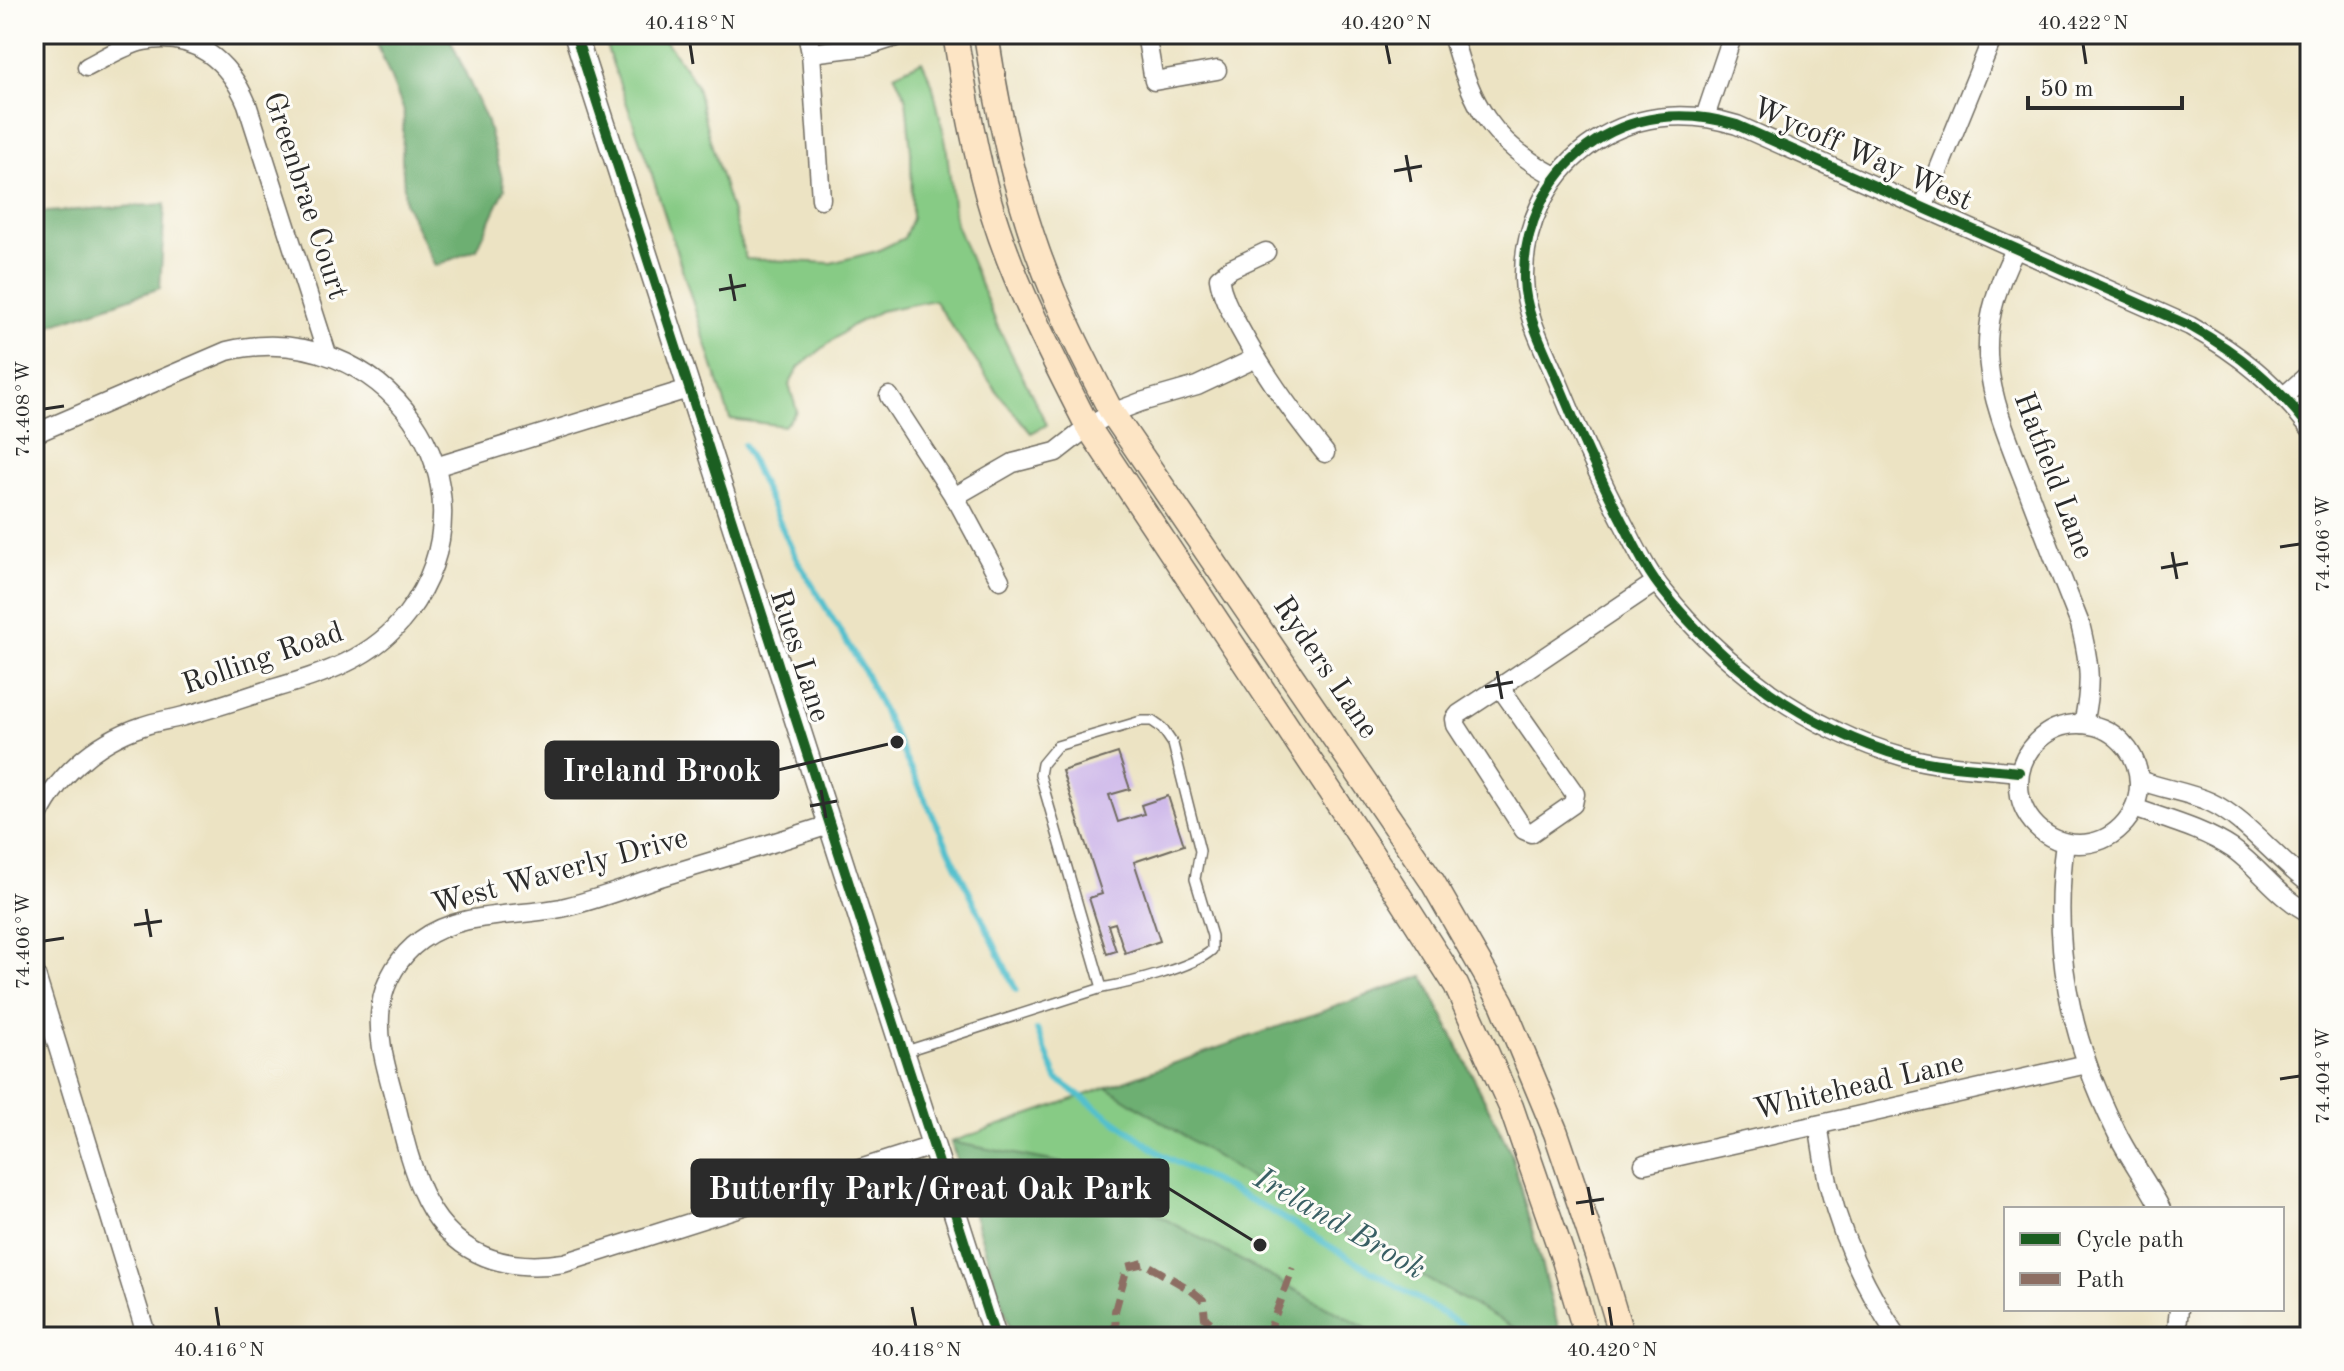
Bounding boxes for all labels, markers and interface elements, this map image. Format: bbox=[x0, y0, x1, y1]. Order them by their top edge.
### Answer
text: 40.418°N bbox=[645, 14, 735, 34]
text: 40.420°N bbox=[1341, 14, 1431, 34]
text: 40.422°N bbox=[2038, 14, 2128, 34]
scale bar bbox=[2028, 60, 2182, 110]
text: 50 m bbox=[2040, 78, 2094, 102]
street label: Greenbrae Court bbox=[257, 89, 353, 303]
street label: Wycoff Way West bbox=[1747, 93, 1977, 217]
text: 74.408°W bbox=[14, 361, 34, 457]
street label: Hatfield Lane bbox=[2008, 389, 2098, 563]
text: 74.406°W bbox=[2314, 496, 2334, 592]
street label: Rues Lane bbox=[763, 586, 835, 726]
street label: Ryders Lane bbox=[1267, 592, 1383, 744]
street label: Rolling Road bbox=[179, 617, 347, 701]
callout: Ireland Brook bbox=[546, 742, 778, 798]
text: Ireland Brook bbox=[562, 757, 762, 789]
street label: West Waverly Drive bbox=[429, 823, 691, 921]
text: 74.406°W bbox=[14, 893, 34, 989]
text: 74.404°W bbox=[2314, 1028, 2334, 1124]
street label: Whitehead Lane bbox=[1751, 1048, 1967, 1126]
callout: Butterfly Park/Great Oak Park bbox=[692, 1160, 1168, 1216]
water label: Ireland Brook bbox=[1247, 1163, 1430, 1287]
text: Butterfly Park/Great Oak Park bbox=[708, 1175, 1152, 1207]
legend bbox=[2004, 1207, 2284, 1311]
text: Cycle path bbox=[2076, 1229, 2184, 1253]
text: Path bbox=[2076, 1269, 2125, 1293]
text: 40.416°N bbox=[174, 1341, 264, 1361]
text: 40.418°N bbox=[871, 1341, 961, 1361]
text: 40.420°N bbox=[1567, 1341, 1657, 1361]

